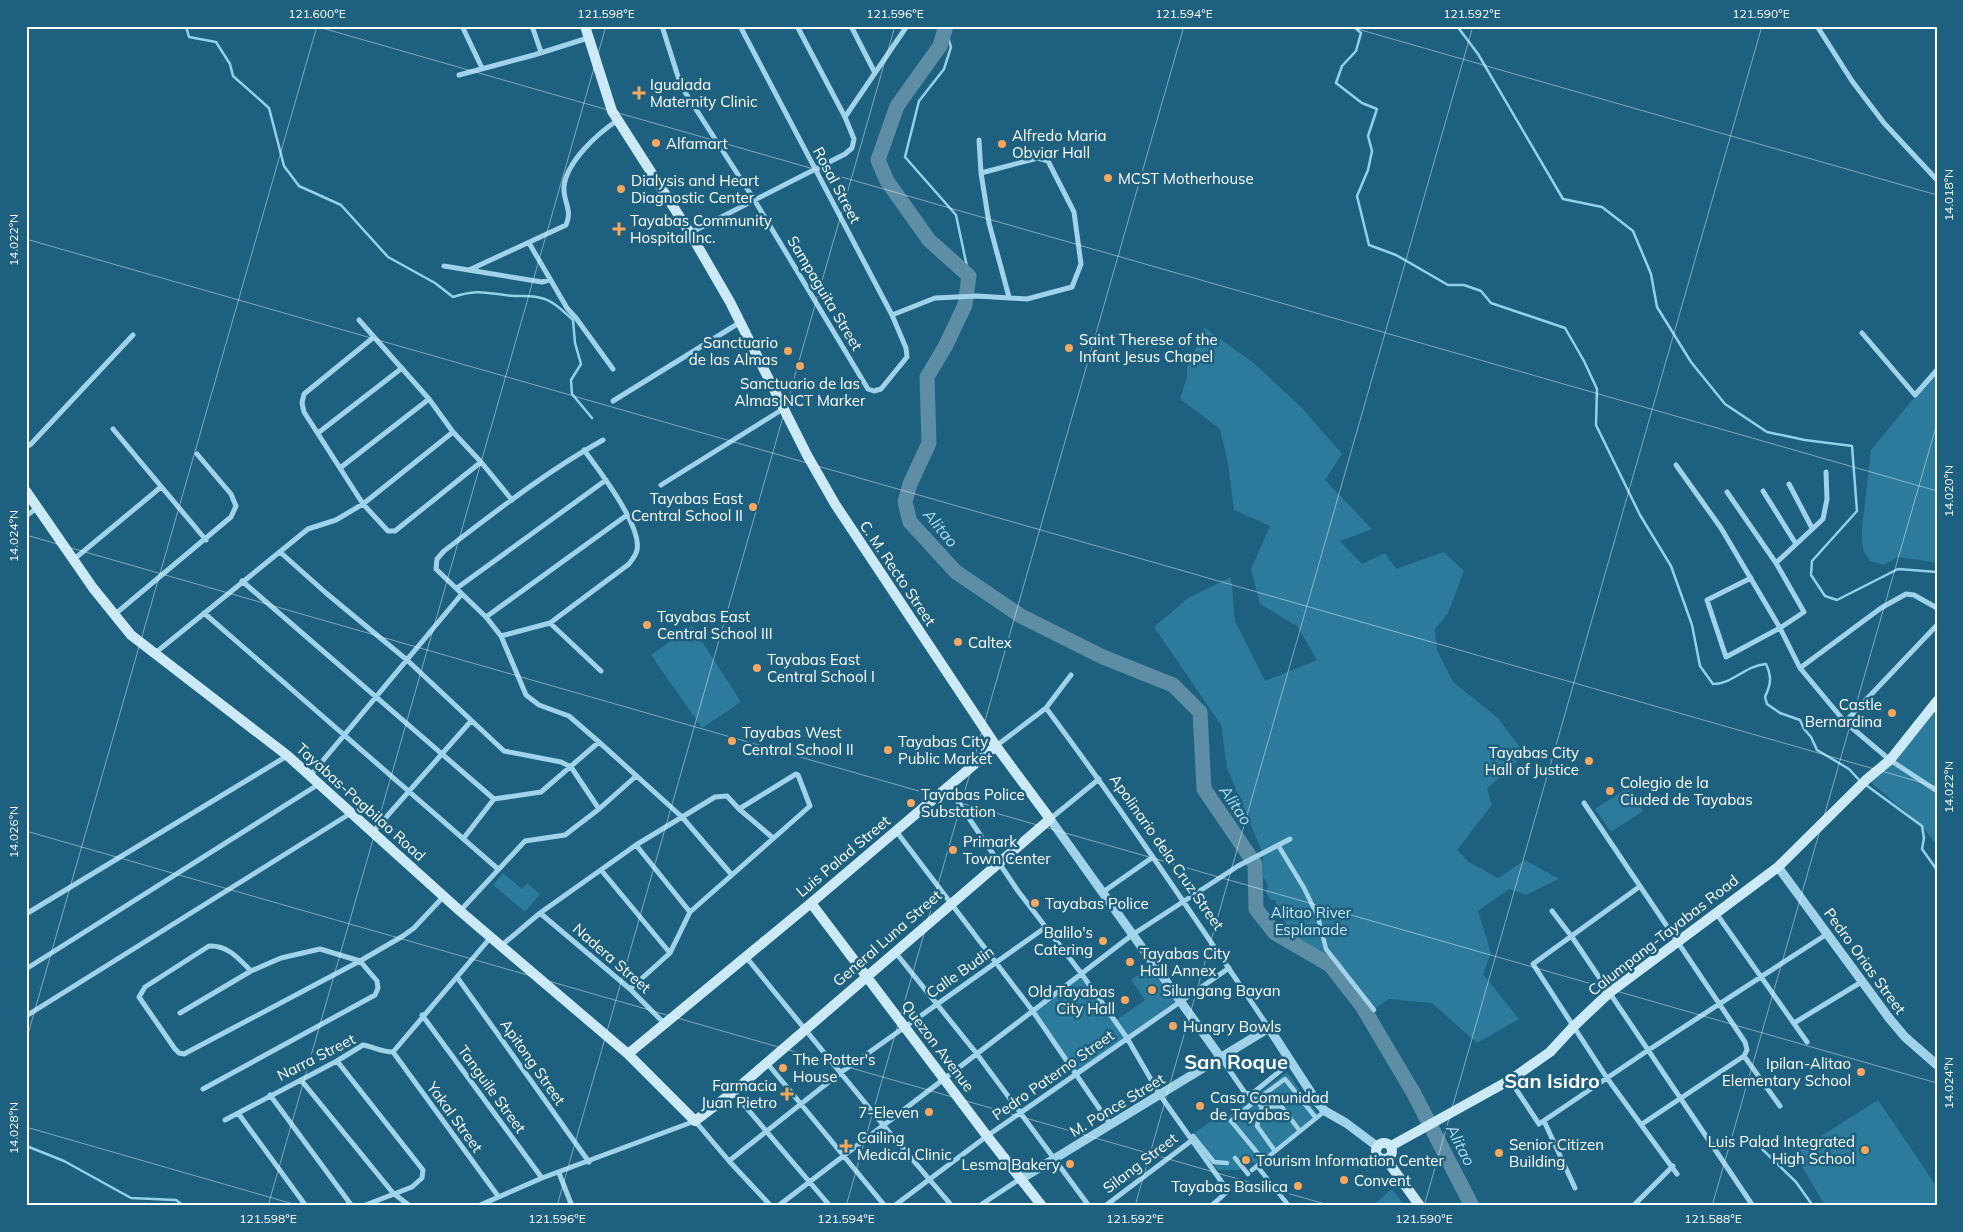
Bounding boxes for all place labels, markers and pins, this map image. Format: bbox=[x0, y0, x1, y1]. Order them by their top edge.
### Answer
place label: Igualada Maternity Clinic bbox=[650, 75, 757, 111]
marker: Igualada Maternity Clinic bbox=[632, 86, 646, 100]
place label: Alfredo Maria Obviar Hall bbox=[1012, 126, 1107, 162]
place label: Alfamart bbox=[666, 134, 728, 153]
marker: Alfamart bbox=[650, 137, 662, 149]
marker: Alfredo Maria Obviar Hall bbox=[996, 138, 1008, 150]
place label: MCST Motherhouse bbox=[1118, 169, 1254, 188]
place label: Dialysis and Heart Diagnostic Center bbox=[631, 171, 759, 207]
marker: MCST Motherhouse bbox=[1102, 172, 1114, 184]
marker: Dialysis and Heart Diagnostic Center bbox=[615, 183, 627, 195]
place label: Tayabas Community Hospital Inc. bbox=[630, 211, 772, 247]
marker: Tayabas Community Hospital Inc. bbox=[612, 222, 626, 236]
place label: Saint Therese of the Infant Jesus Chapel bbox=[1079, 330, 1218, 366]
place label: Sanctuario de las Almas bbox=[689, 333, 778, 369]
marker: Saint Therese of the Infant Jesus Chapel bbox=[1063, 342, 1075, 354]
marker: Sanctuario de las Almas bbox=[782, 345, 794, 357]
marker: Sanctuario de las Almas NCT Marker bbox=[794, 360, 806, 372]
place label: Sanctuario de las Almas NCT Marker bbox=[735, 374, 866, 410]
place label: Tayabas East Central School II bbox=[631, 489, 743, 525]
marker: Tayabas East Central School II bbox=[747, 501, 759, 513]
place label: Tayabas East Central School III bbox=[657, 607, 773, 643]
marker: Tayabas East Central School III bbox=[641, 619, 653, 631]
place label: Caltex bbox=[968, 633, 1012, 652]
marker: Caltex bbox=[952, 636, 964, 648]
place label: Tayabas East Central School I bbox=[767, 650, 875, 686]
marker: Tayabas East Central School I bbox=[751, 662, 763, 674]
place label: Castle Bernardina bbox=[1805, 695, 1882, 731]
marker: Castle Bernardina bbox=[1886, 707, 1898, 719]
place label: Tayabas West Central School II bbox=[742, 723, 854, 759]
place label: Tayabas City Public Market bbox=[898, 732, 992, 768]
marker: Tayabas West Central School II bbox=[726, 735, 738, 747]
place label: Tayabas City Hall of Justice bbox=[1485, 743, 1579, 779]
marker: Tayabas City Public Market bbox=[882, 744, 894, 756]
marker: Tayabas City Hall of Justice bbox=[1583, 755, 1595, 767]
place label: Colegio de la Ciuded de Tayabas bbox=[1620, 773, 1753, 809]
place label: Tayabas Police Substation bbox=[921, 785, 1025, 821]
marker: Colegio de la Ciuded de Tayabas bbox=[1604, 785, 1616, 797]
marker: Tayabas Police Substation bbox=[905, 797, 917, 809]
place label: Primark Town Center bbox=[963, 832, 1051, 868]
marker: Primark Town Center bbox=[947, 844, 959, 856]
place label: Tayabas Police bbox=[1045, 894, 1149, 913]
marker: Tayabas Police bbox=[1029, 897, 1041, 909]
place label: Balilo's Catering bbox=[1034, 923, 1093, 959]
marker: Balilo's Catering bbox=[1097, 935, 1109, 947]
place label: Tayabas City Hall Annex bbox=[1140, 944, 1230, 980]
marker: Tayabas City Hall Annex bbox=[1124, 956, 1136, 968]
place label: Silungang Bayan bbox=[1162, 981, 1280, 1000]
place label: Old Tayabas City Hall bbox=[1028, 982, 1115, 1018]
marker: Silungang Bayan bbox=[1146, 984, 1158, 996]
marker: Old Tayabas City Hall bbox=[1119, 994, 1131, 1006]
place label: Hungry Bowls bbox=[1183, 1017, 1281, 1036]
marker: Hungry Bowls bbox=[1167, 1020, 1179, 1032]
place label: The Potter's House bbox=[793, 1050, 875, 1086]
place label: Ipilan-Alitao Elementary School bbox=[1722, 1054, 1851, 1090]
marker: The Potter's House bbox=[777, 1062, 789, 1074]
marker: Ipilan-Alitao Elementary School bbox=[1855, 1066, 1867, 1078]
place label: Farmacia Juan Pietro bbox=[701, 1076, 777, 1112]
marker: Farmacia Juan Pietro bbox=[781, 1088, 793, 1100]
place label: Casa Comunidad de Tayabas bbox=[1210, 1088, 1329, 1124]
marker: Casa Comunidad de Tayabas bbox=[1194, 1100, 1206, 1112]
place label: 7-Eleven bbox=[858, 1103, 919, 1122]
marker: 7-Eleven bbox=[923, 1106, 935, 1118]
place label: Cailing Medical Clinic bbox=[857, 1128, 952, 1164]
place label: Luis Palad Integrated High School bbox=[1708, 1132, 1855, 1168]
place label: Senior Citizen Building bbox=[1509, 1135, 1604, 1171]
marker: Cailing Medical Clinic bbox=[839, 1139, 853, 1153]
marker: Luis Palad Integrated High School bbox=[1859, 1144, 1871, 1156]
marker: Senior Citizen Building bbox=[1493, 1147, 1505, 1159]
place label: Tourism Information Center bbox=[1256, 1151, 1444, 1170]
marker: Tourism Information Center bbox=[1240, 1154, 1252, 1166]
place label: Lesma Bakery bbox=[961, 1155, 1060, 1174]
marker: Lesma Bakery bbox=[1064, 1158, 1076, 1170]
place label: Convent bbox=[1354, 1171, 1411, 1190]
marker: Convent bbox=[1338, 1174, 1350, 1186]
place label: Tayabas Basilica bbox=[1171, 1177, 1288, 1196]
marker: Tayabas Basilica bbox=[1292, 1180, 1304, 1192]

